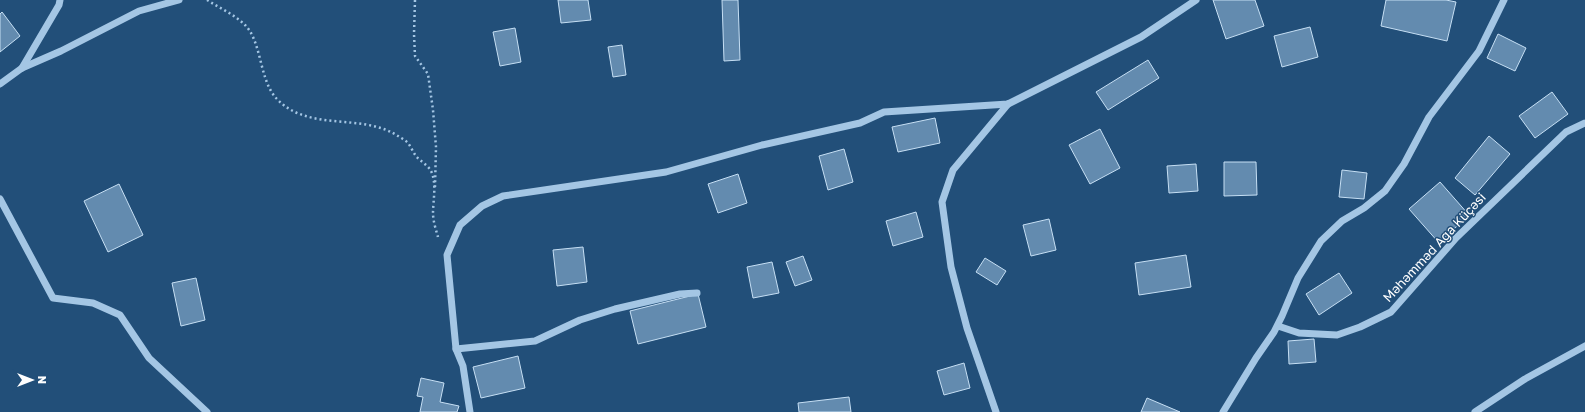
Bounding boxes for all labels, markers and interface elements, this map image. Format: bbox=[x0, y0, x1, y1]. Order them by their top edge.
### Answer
street label: Məhəmməd Ağa Küçəsi bbox=[1379, 189, 1489, 305]
north arrow bbox=[12, 360, 52, 400]
text: N bbox=[36, 376, 49, 384]

